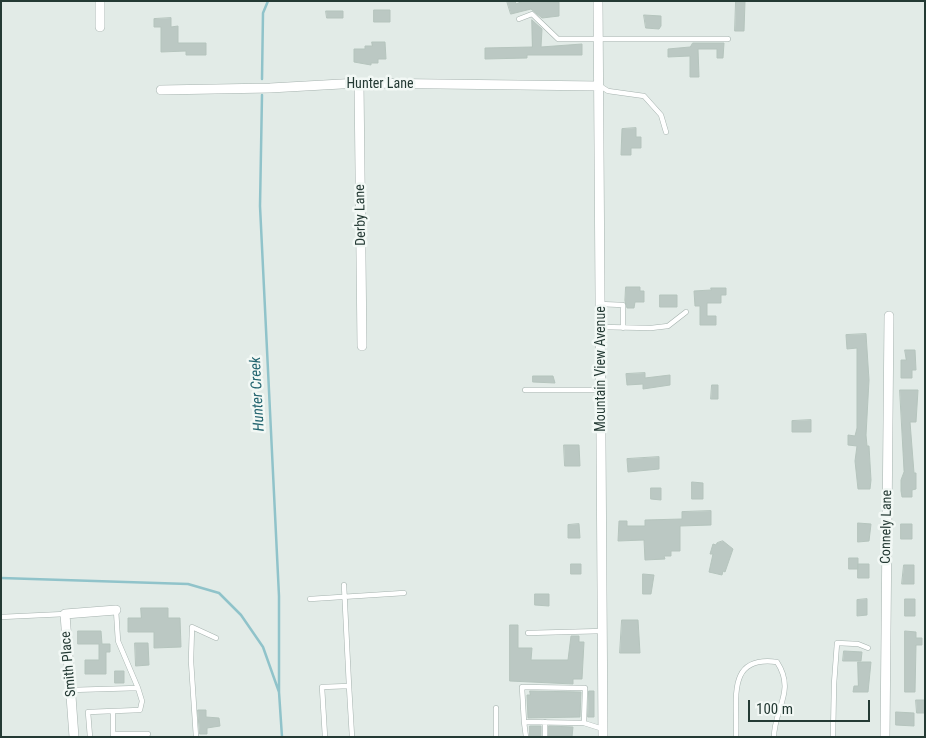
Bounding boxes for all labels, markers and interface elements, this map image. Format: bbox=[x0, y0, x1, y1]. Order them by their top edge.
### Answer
street label: Hunter Lane bbox=[346, 76, 414, 92]
street label: Derby Lane bbox=[352, 184, 370, 246]
street label: Mountain View Avenue bbox=[593, 306, 609, 432]
water label: Hunter Creek bbox=[247, 356, 269, 432]
street label: Connely Lane bbox=[878, 490, 896, 564]
street label: Smith Place bbox=[58, 630, 80, 698]
scale bar bbox=[751, 690, 874, 722]
text: 100 m bbox=[756, 700, 793, 718]

